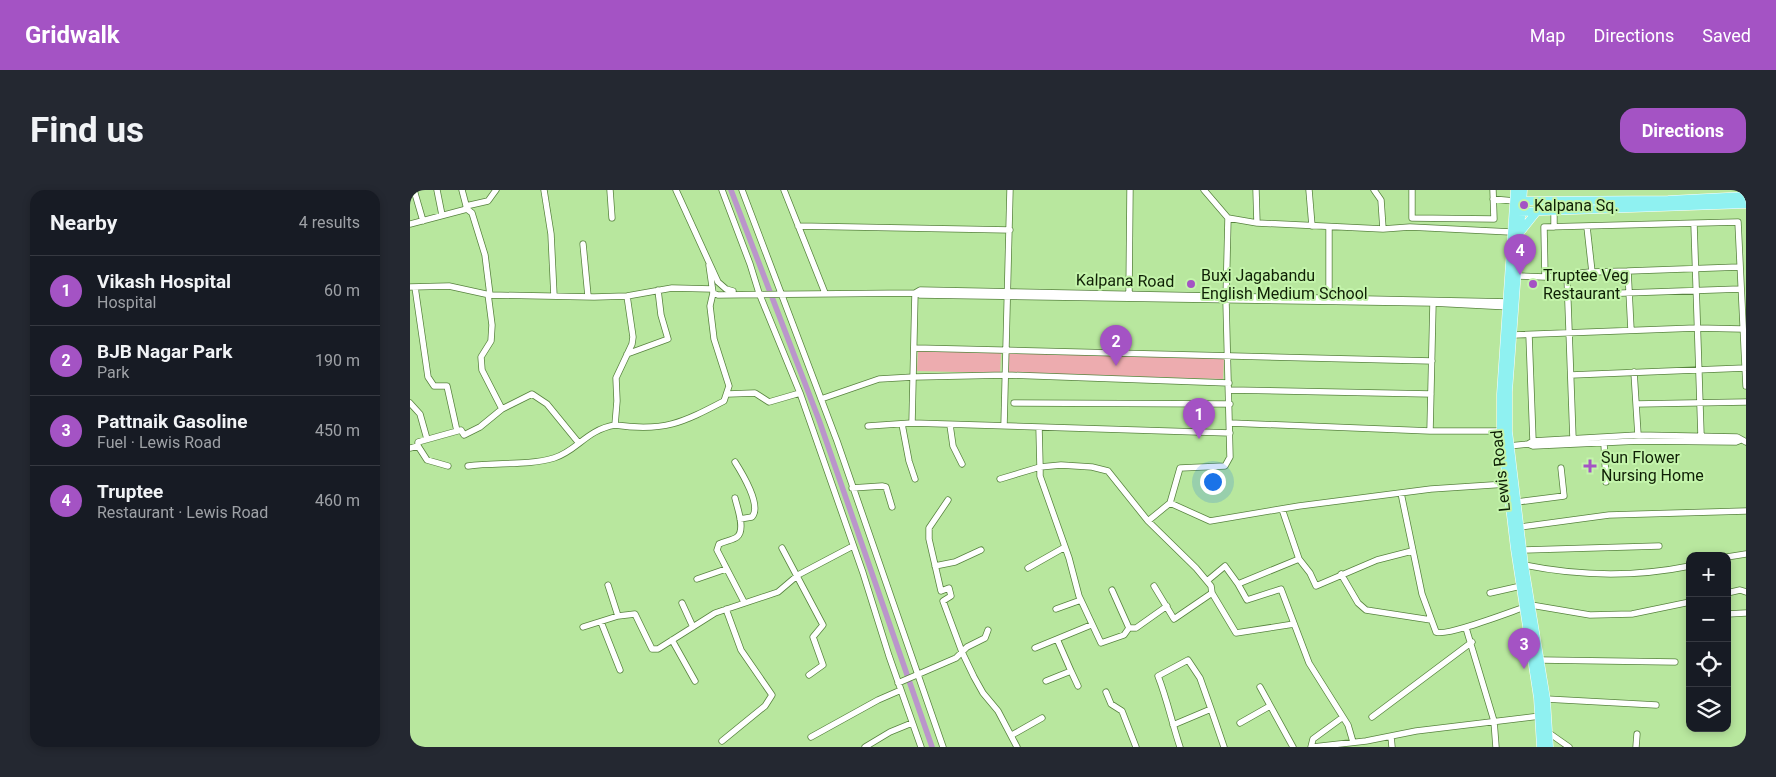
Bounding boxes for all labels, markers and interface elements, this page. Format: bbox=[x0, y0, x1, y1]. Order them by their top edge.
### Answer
text: Gridwalk bbox=[25, 21, 120, 49]
text: Map bbox=[1530, 25, 1565, 46]
text: Directions bbox=[1593, 25, 1674, 46]
text: Saved bbox=[1702, 25, 1751, 46]
button: Directions bbox=[1620, 108, 1746, 153]
text: Find us bbox=[30, 110, 144, 151]
place label: Kalpana Sq. bbox=[1534, 196, 1619, 215]
marker: Kalpana Sq. bbox=[1518, 199, 1530, 211]
text: Nearby bbox=[50, 211, 117, 235]
text: 4 results bbox=[299, 213, 360, 232]
pin: 4 bbox=[1504, 234, 1536, 275]
place label: Buxi Jagabandu English Medium School bbox=[1201, 266, 1368, 303]
place label: Truptee Veg Restaurant bbox=[1543, 266, 1629, 303]
text: Vikash Hospital bbox=[97, 270, 231, 293]
street label: Kalpana Road bbox=[1076, 270, 1174, 291]
marker: Buxi Jagabandu English Medium School bbox=[1185, 278, 1197, 290]
marker: Truptee Veg Restaurant bbox=[1527, 278, 1539, 290]
text: 1 bbox=[61, 281, 71, 300]
text: 60 m bbox=[324, 281, 360, 300]
text: Hospital bbox=[97, 293, 157, 312]
pin: 2 bbox=[1100, 325, 1132, 366]
text: BJB Nagar Park bbox=[97, 340, 232, 363]
text: 2 bbox=[61, 351, 71, 370]
text: 190 m bbox=[315, 351, 360, 370]
text: Park bbox=[97, 363, 129, 382]
pin: 1 bbox=[1183, 398, 1215, 439]
text: Pattnaik Gasoline bbox=[97, 410, 247, 433]
text: 3 bbox=[61, 421, 71, 440]
text: 450 m bbox=[315, 421, 360, 440]
street label: Lewis Road bbox=[1487, 429, 1514, 513]
text: Fuel · Lewis Road bbox=[97, 433, 221, 452]
place label: Sun Flower Nursing Home bbox=[1601, 448, 1704, 485]
marker: Sun Flower Nursing Home bbox=[1583, 459, 1597, 473]
your location bbox=[1200, 469, 1226, 495]
text: Truptee bbox=[97, 480, 163, 503]
text: 4 bbox=[61, 491, 71, 510]
text: 460 m bbox=[315, 491, 360, 510]
text: Restaurant · Lewis Road bbox=[97, 503, 268, 522]
map controls bbox=[1686, 552, 1731, 732]
button: + bbox=[1686, 552, 1731, 597]
button: − bbox=[1686, 597, 1731, 642]
pin: 3 bbox=[1508, 628, 1540, 669]
button: locate bbox=[1686, 642, 1731, 687]
button: layers bbox=[1686, 687, 1731, 732]

